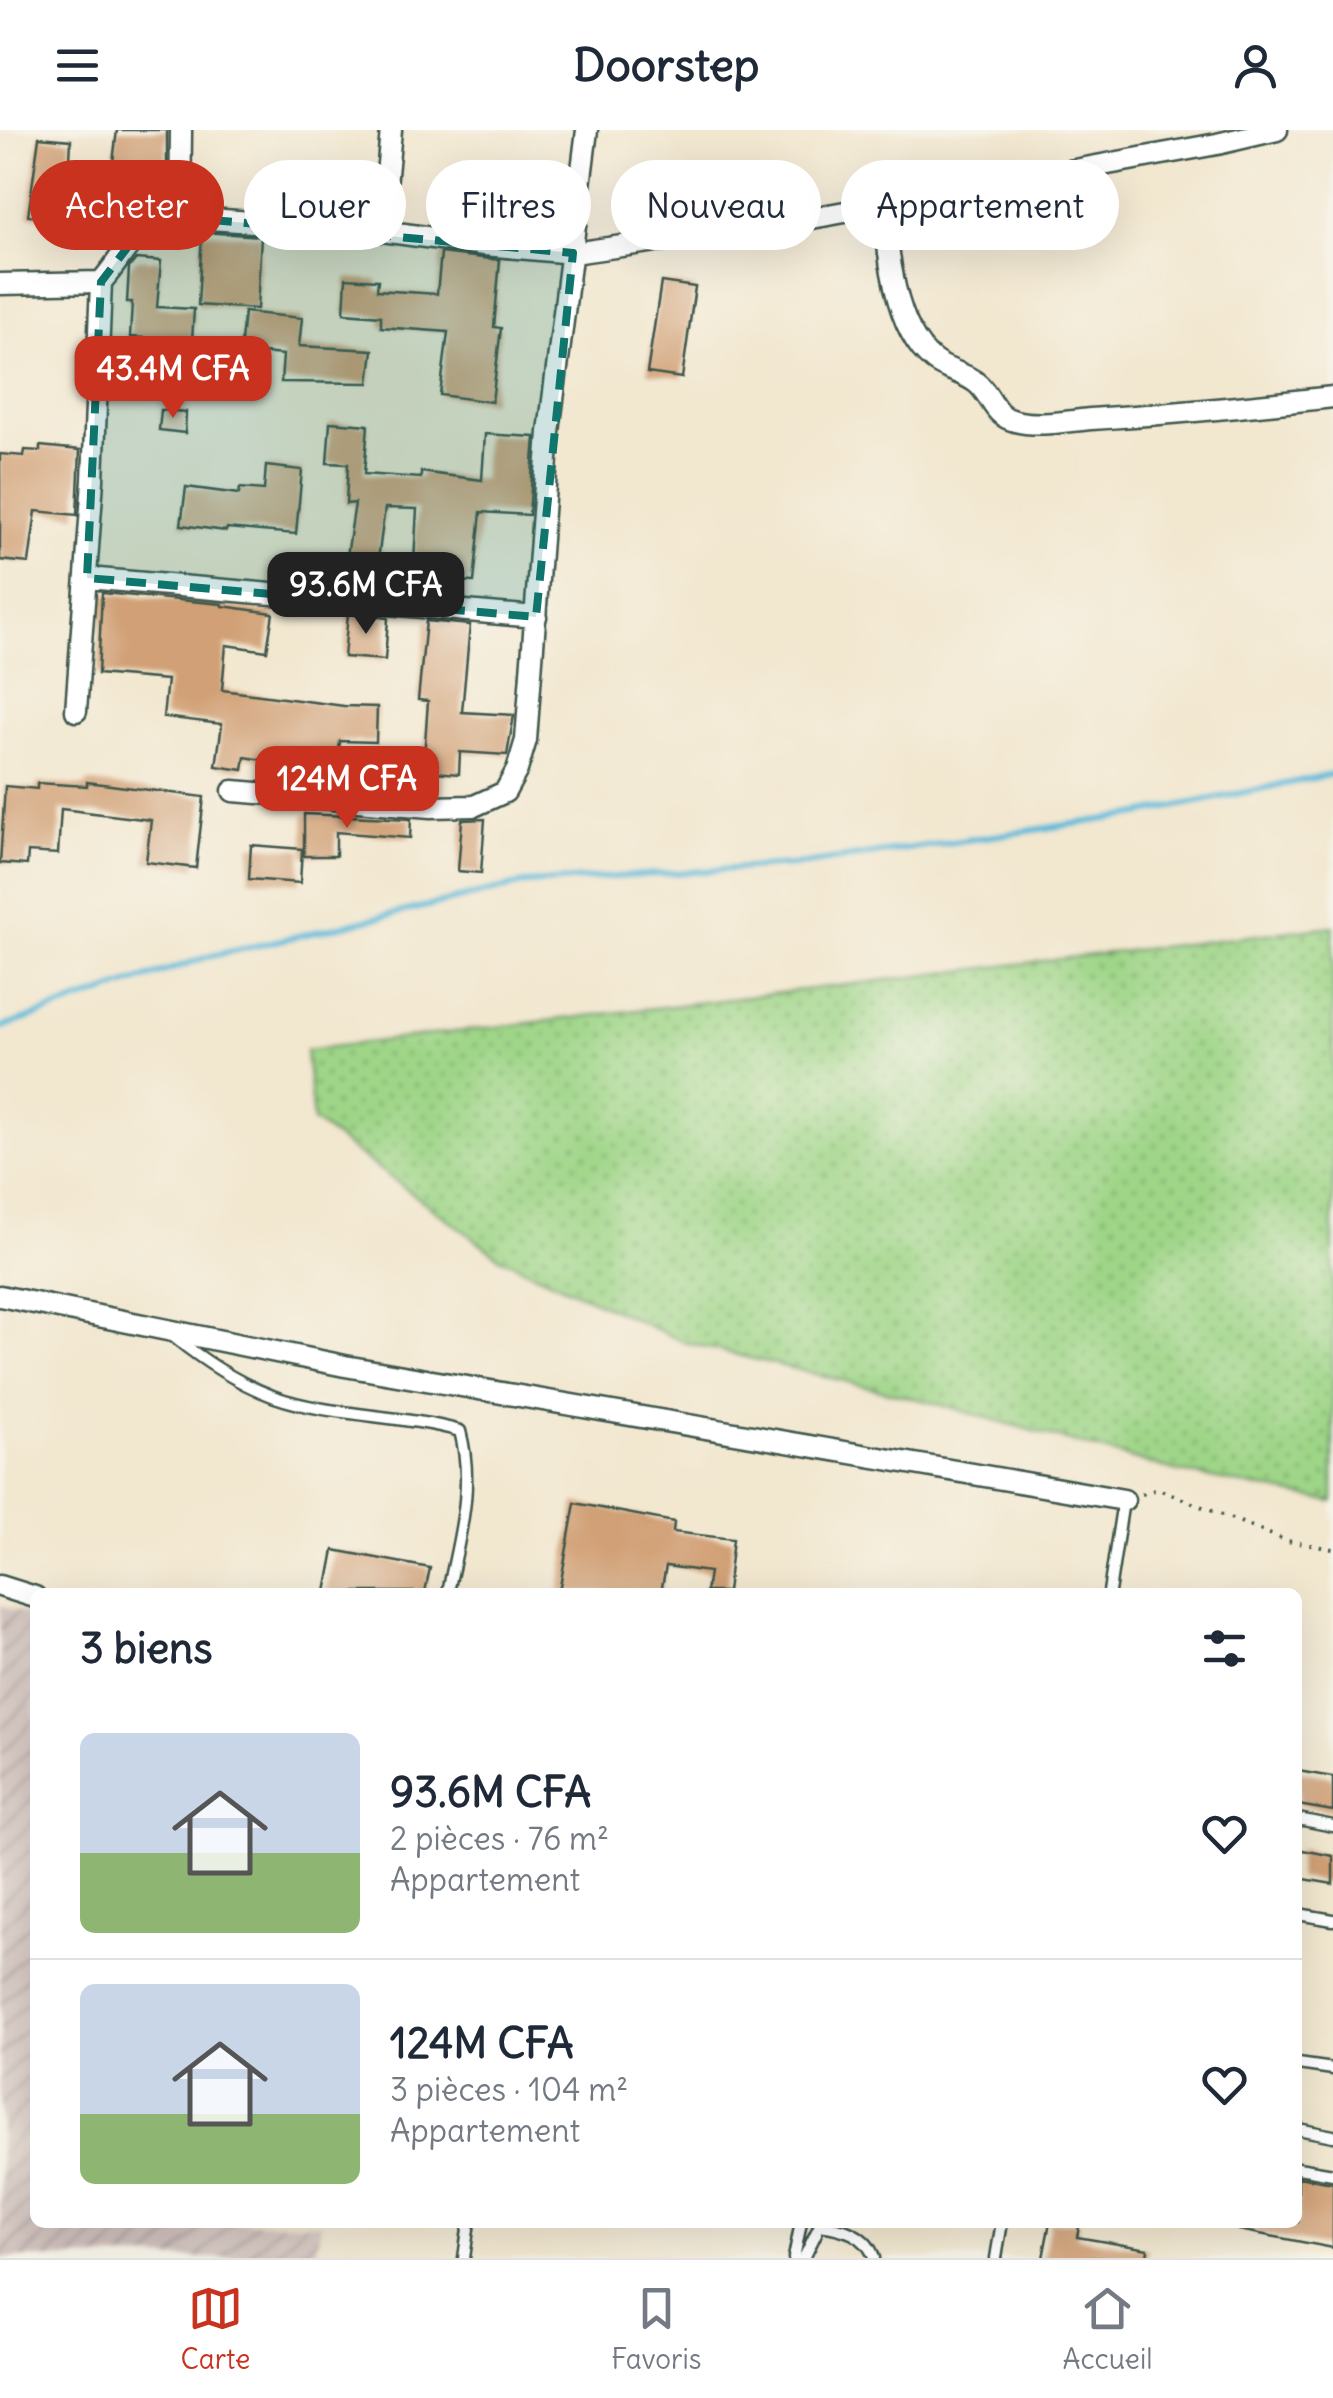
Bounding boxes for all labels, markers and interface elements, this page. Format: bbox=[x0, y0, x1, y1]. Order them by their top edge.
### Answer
text: Doorstep bbox=[574, 37, 759, 93]
icon: menu bbox=[50, 38, 105, 93]
icon: person bbox=[1228, 38, 1283, 93]
chip: Acheter bbox=[30, 160, 224, 250]
chip: Louer bbox=[244, 160, 406, 250]
chip: Filtres bbox=[426, 160, 591, 250]
chip: Nouveau bbox=[611, 160, 821, 250]
chip: Appartement bbox=[841, 160, 1119, 250]
pin: 43.4M CFA bbox=[59, 336, 287, 421]
text: 43.4M CFA bbox=[97, 348, 249, 389]
pin: 93.6M CFA bbox=[252, 552, 480, 637]
text: 93.6M CFA bbox=[289, 564, 443, 605]
pin: 124M CFA bbox=[244, 746, 450, 831]
text: 124M CFA bbox=[277, 758, 417, 799]
icon: filters bbox=[1197, 1621, 1252, 1676]
text: 3 biens bbox=[80, 1622, 213, 1674]
text: 93.6M CFA bbox=[390, 1766, 591, 1818]
icon: home bbox=[160, 1773, 280, 1893]
icon: heart bbox=[1197, 1806, 1252, 1861]
text: 2 pièces · 76 m² bbox=[390, 1818, 609, 1859]
text: Appartement bbox=[390, 1859, 580, 1900]
text: 124M CFA bbox=[390, 2017, 574, 2069]
icon: home bbox=[160, 2024, 280, 2144]
icon: heart bbox=[1197, 2057, 1252, 2112]
text: 3 pièces · 104 m² bbox=[390, 2069, 628, 2110]
text: Appartement bbox=[390, 2110, 580, 2151]
tab: Carte bbox=[180, 2281, 250, 2377]
tab: Favoris bbox=[611, 2281, 702, 2377]
tab: Accueil bbox=[1062, 2281, 1153, 2377]

